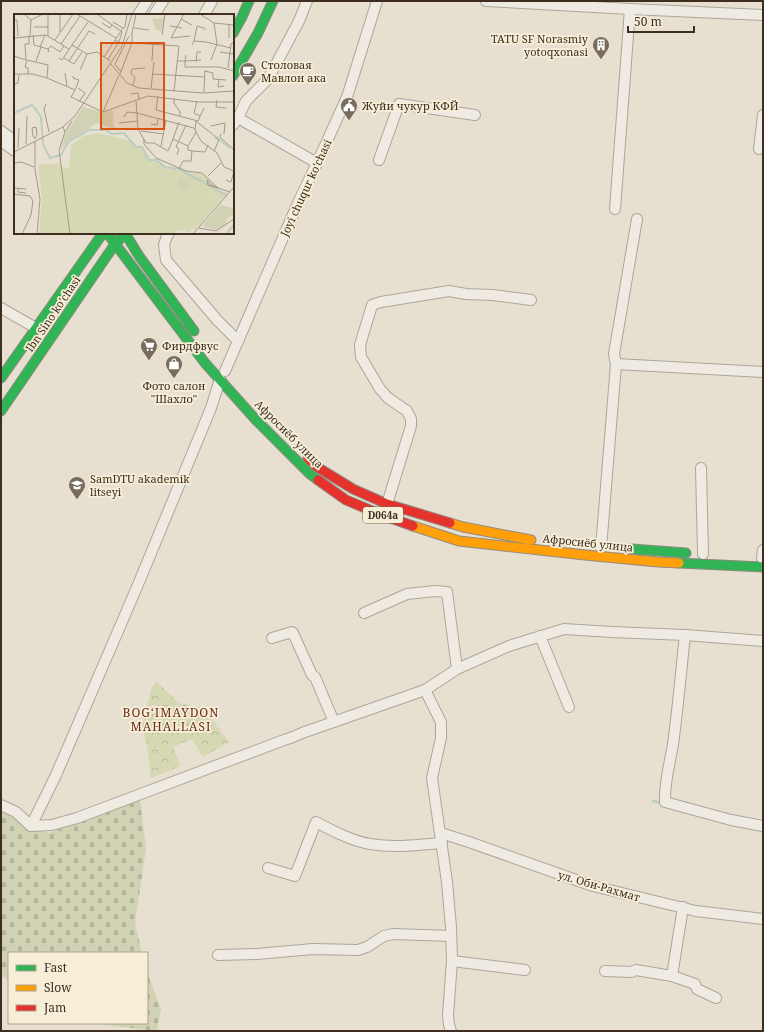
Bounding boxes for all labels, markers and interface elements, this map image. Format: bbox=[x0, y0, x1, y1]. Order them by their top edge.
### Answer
scale bar bbox=[628, 8, 694, 34]
text: 50 m bbox=[634, 13, 662, 30]
inset map bbox=[14, 14, 234, 234]
place label: TATU SF Norasmiy yotoqxonasi bbox=[491, 31, 589, 59]
building icon: TATU SF Norasmiy yotoqxonasi bbox=[591, 35, 611, 60]
place label: Столовая Мавлон ака bbox=[261, 57, 326, 85]
cafe icon: Столовая Мавлон ака bbox=[238, 61, 258, 86]
public building icon: Жуйи чукур КФЙ bbox=[339, 96, 359, 121]
place label: Жуйи чукур КФЙ bbox=[361, 98, 459, 113]
street label: Joyi chuqur ko'chasi bbox=[276, 136, 335, 240]
street label: Ibn Sino ko'chasi bbox=[22, 272, 84, 355]
supermarket icon: Фирдфвус bbox=[139, 336, 159, 361]
place label: Фирдфвус bbox=[162, 338, 219, 353]
shop icon: Фото салон "Шахло" bbox=[164, 354, 184, 379]
place label: Фото салон "Шахло" bbox=[142, 378, 206, 406]
street label: Афросиёб улица bbox=[252, 396, 327, 471]
place label: SamDTU akademik litseyi bbox=[90, 471, 190, 499]
school or university icon: SamDTU akademik litseyi bbox=[67, 475, 87, 500]
road number: D064a bbox=[363, 507, 403, 523]
street label: Афросиёб улица bbox=[542, 530, 634, 555]
district label: BOG‘IMAYDON MAHALLASI bbox=[123, 704, 219, 735]
street label: ул. Оби-Рахмат bbox=[556, 867, 642, 904]
legend bbox=[8, 952, 148, 1024]
text: Fast bbox=[44, 959, 67, 976]
text: Slow bbox=[44, 979, 72, 996]
text: Jam bbox=[43, 999, 66, 1016]

